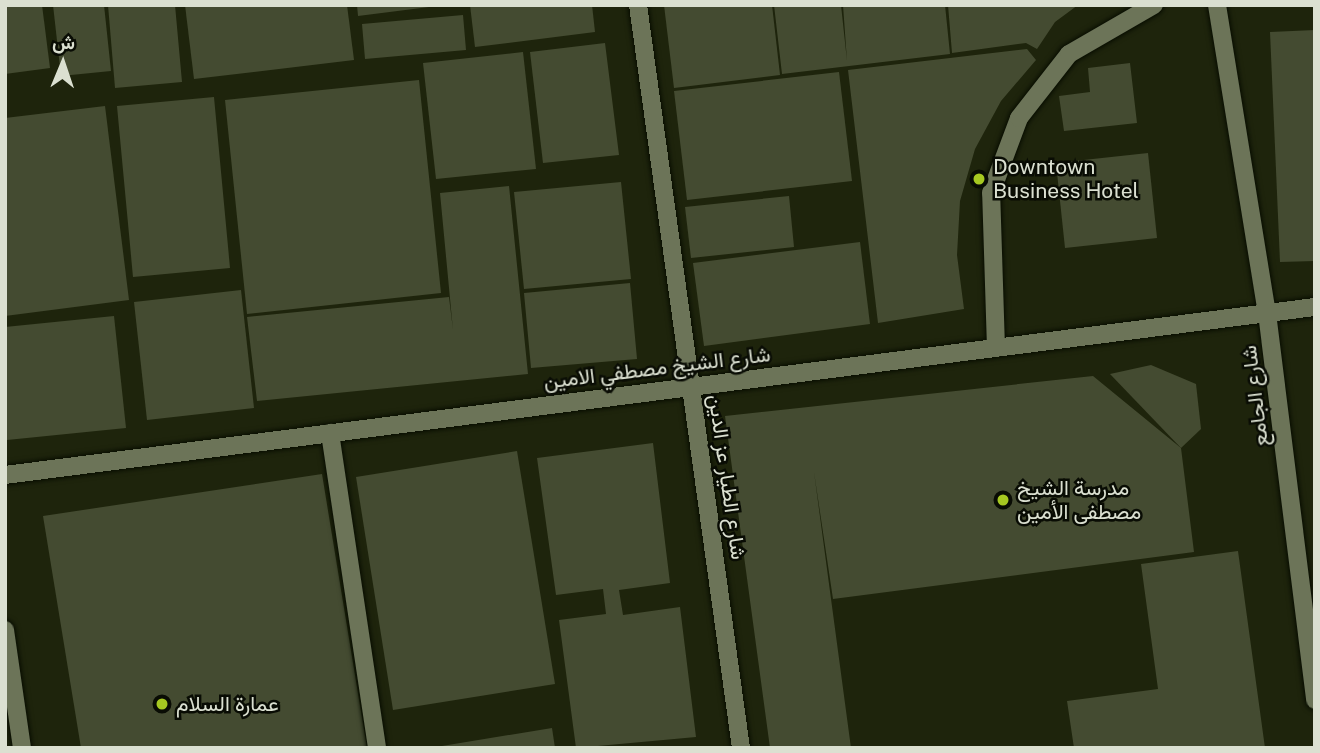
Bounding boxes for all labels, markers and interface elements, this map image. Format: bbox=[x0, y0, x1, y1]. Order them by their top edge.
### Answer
north arrow bbox=[28, 28, 98, 98]
text: ش bbox=[52, 31, 76, 53]
place label: Downtown Business Hotel bbox=[993, 154, 1139, 204]
marker: Downtown Business Hotel bbox=[971, 171, 987, 187]
street label: شارع الشيخ مصطفي الامين bbox=[542, 342, 772, 394]
street label: شارع الجامع bbox=[1236, 344, 1274, 448]
street label: شارع الطيار عز الدين bbox=[703, 393, 751, 561]
place label: مدرسة الشيخ مصطفى الأمين bbox=[1017, 475, 1141, 525]
marker: مدرسة الشيخ مصطفى الأمين bbox=[995, 492, 1011, 508]
place label: عمارة السلام bbox=[176, 691, 279, 717]
marker: عمارة السلام bbox=[154, 696, 170, 712]

